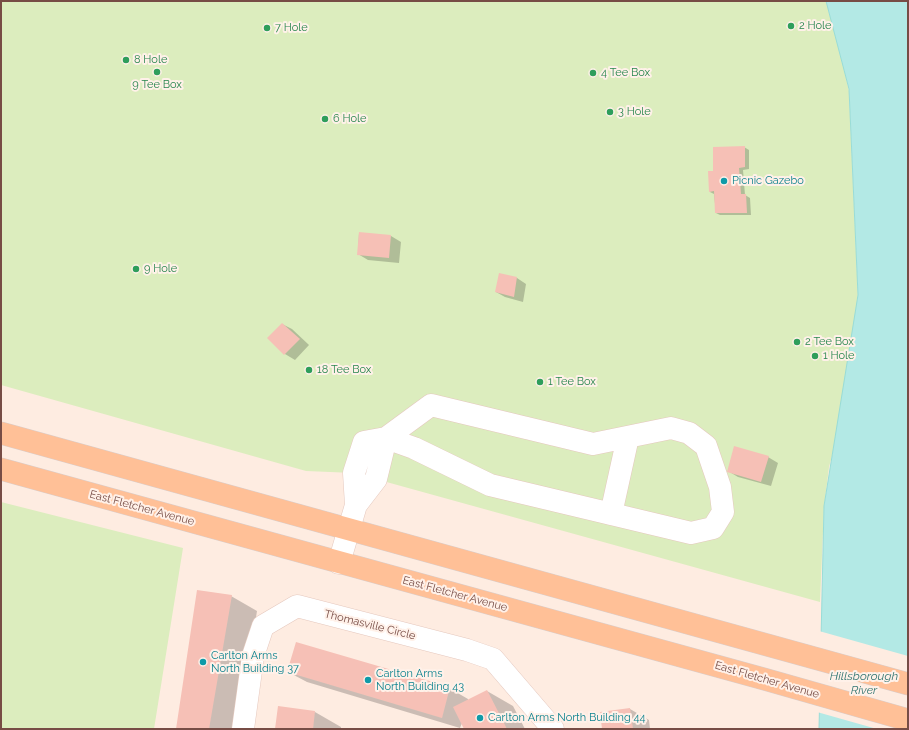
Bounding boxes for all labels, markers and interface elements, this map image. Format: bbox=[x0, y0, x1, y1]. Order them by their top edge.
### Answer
place label: 2 Hole bbox=[799, 19, 832, 33]
place label: 7 Hole bbox=[275, 21, 308, 35]
marker: 2 Hole bbox=[786, 21, 796, 31]
marker: 7 Hole bbox=[262, 23, 272, 33]
place label: 8 Hole bbox=[134, 53, 167, 67]
marker: 8 Hole bbox=[121, 55, 131, 65]
place label: 4 Tee Box bbox=[601, 66, 650, 80]
marker: 9 Tee Box bbox=[152, 67, 162, 77]
marker: 4 Tee Box bbox=[588, 68, 598, 78]
place label: 9 Tee Box bbox=[132, 78, 182, 92]
place label: 3 Hole bbox=[618, 105, 651, 119]
marker: 3 Hole bbox=[605, 107, 615, 117]
place label: 6 Hole bbox=[333, 112, 366, 126]
marker: 6 Hole bbox=[320, 114, 330, 124]
place label: Picnic Gazebo bbox=[732, 174, 804, 188]
marker: Picnic Gazebo bbox=[719, 176, 729, 186]
place label: 9 Hole bbox=[144, 262, 177, 276]
marker: 9 Hole bbox=[131, 264, 141, 274]
place label: 2 Tee Box bbox=[805, 335, 854, 349]
marker: 2 Tee Box bbox=[792, 337, 802, 347]
place label: 1 Hole bbox=[823, 349, 855, 363]
marker: 1 Hole bbox=[810, 351, 820, 361]
place label: 18 Tee Box bbox=[317, 363, 371, 377]
marker: 18 Tee Box bbox=[304, 365, 314, 375]
place label: 1 Tee Box bbox=[548, 375, 596, 389]
marker: 1 Tee Box bbox=[535, 377, 545, 387]
street label: East Fletcher Avenue bbox=[88, 488, 196, 528]
street label: East Fletcher Avenue bbox=[401, 574, 509, 614]
street label: Thomasville Circle bbox=[323, 607, 417, 643]
place label: Carlton Arms North Building 37 bbox=[211, 649, 299, 675]
marker: Carlton Arms North Building 37 bbox=[198, 657, 208, 667]
street label: East Fletcher Avenue bbox=[713, 659, 821, 701]
place label: Carlton Arms North Building 43 bbox=[376, 667, 464, 693]
water label: Hillsborough River bbox=[830, 669, 898, 697]
marker: Carlton Arms North Building 43 bbox=[363, 675, 373, 685]
place label: Carlton Arms North Building 44 bbox=[488, 711, 645, 725]
marker: Carlton Arms North Building 44 bbox=[475, 713, 485, 723]

